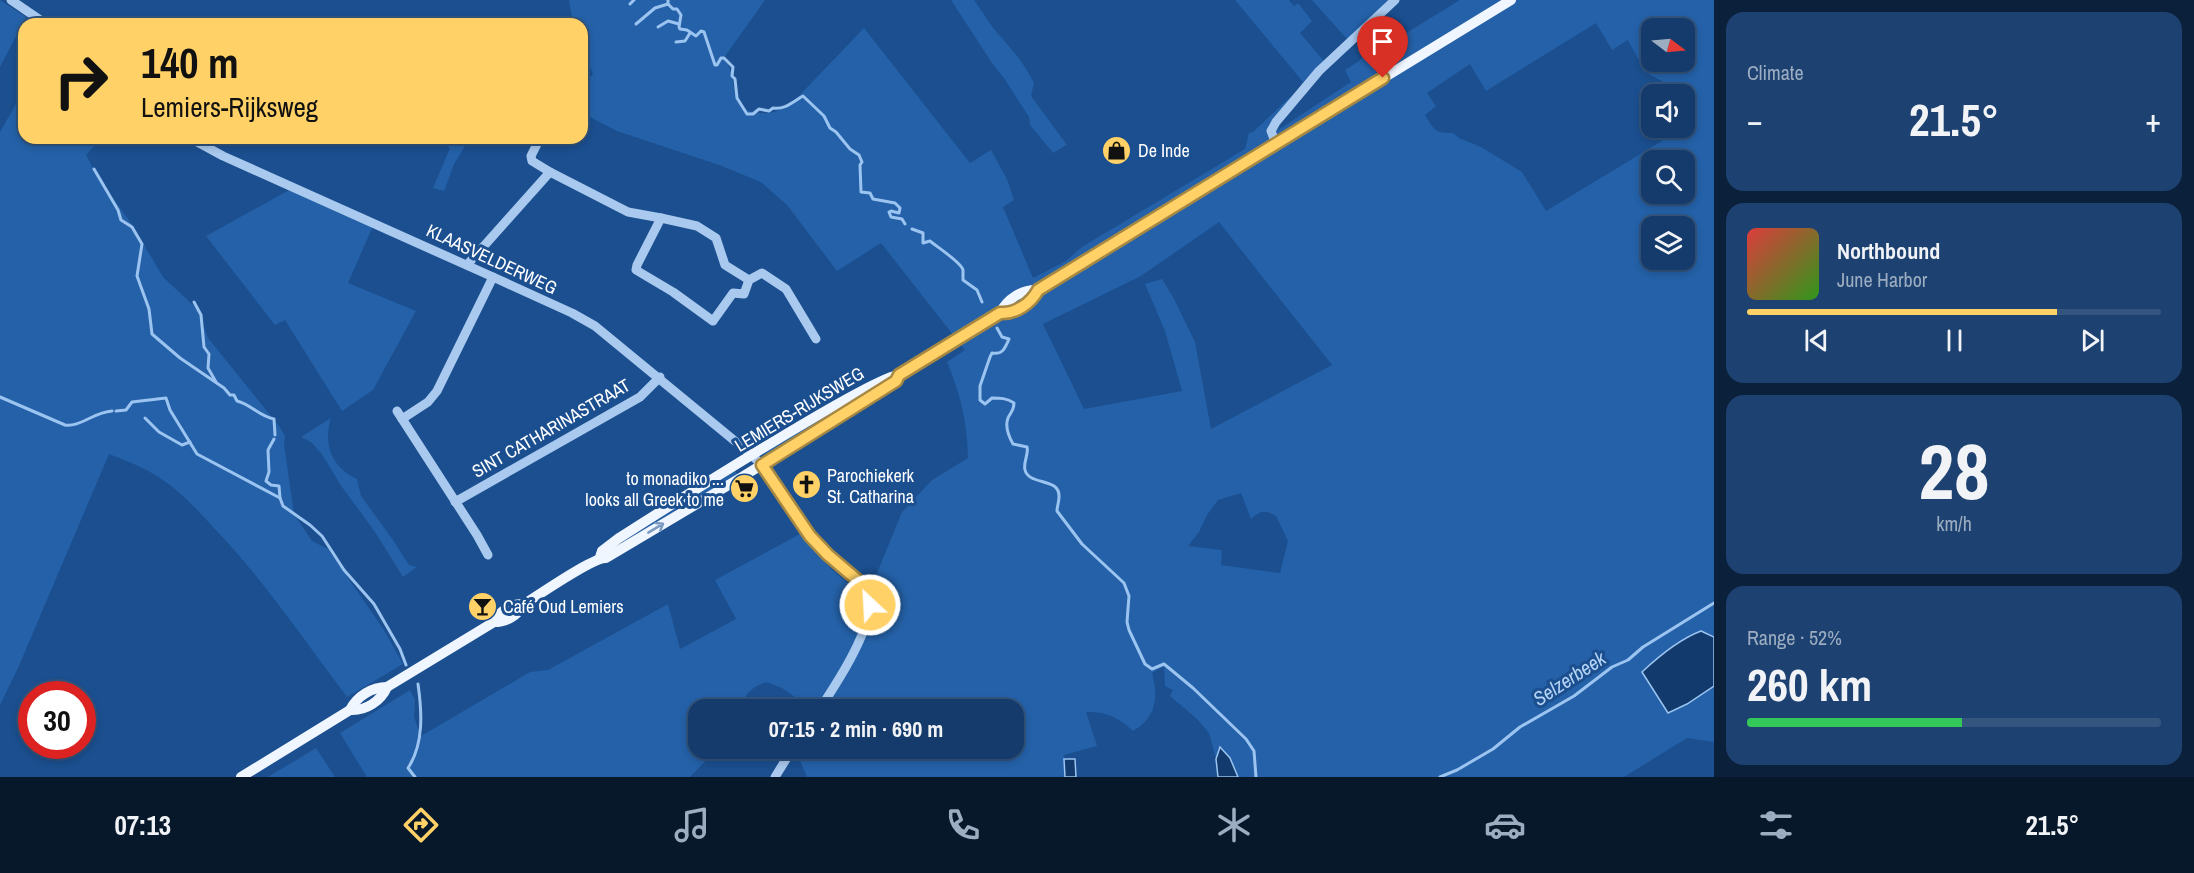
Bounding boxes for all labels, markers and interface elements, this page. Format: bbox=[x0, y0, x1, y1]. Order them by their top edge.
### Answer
pin bbox=[1357, 16, 1408, 78]
north arrow bbox=[1641, 18, 1695, 72]
map controls bbox=[1641, 18, 1695, 270]
icon: arrive bbox=[1366, 25, 1399, 58]
text: 140 m bbox=[141, 35, 239, 91]
icon: right bbox=[42, 42, 120, 120]
text: Climate bbox=[1747, 59, 1804, 86]
button: sound bbox=[1641, 84, 1695, 138]
text: Lemiers-Rijksweg bbox=[141, 89, 318, 125]
text: 21.5° bbox=[1909, 89, 1999, 150]
text: − bbox=[1747, 98, 1763, 142]
text: + bbox=[2145, 98, 2161, 142]
shop icon: De Inde bbox=[1101, 134, 1133, 166]
place label: De Inde bbox=[1138, 138, 1190, 163]
button: search bbox=[1641, 150, 1695, 204]
button: layers bbox=[1641, 216, 1695, 270]
street label: KLAASVELDERWEG bbox=[423, 218, 561, 300]
text: Northbound bbox=[1837, 236, 1940, 266]
text: June Harbor bbox=[1837, 266, 1927, 293]
icon: previous bbox=[1800, 324, 1833, 357]
icon: pause bbox=[1938, 324, 1971, 357]
icon: next bbox=[2076, 324, 2109, 357]
street label: LEMIERS-RIJKSWEG bbox=[730, 360, 868, 458]
street label: SINT CATHARINASTRAAT bbox=[467, 372, 635, 484]
text: 28 bbox=[1918, 418, 1990, 523]
place label: Parochiekerk St. Catharina bbox=[827, 463, 915, 509]
place label: to monadiko ... looks all Greek to me bbox=[585, 466, 724, 512]
church icon: Parochiekerk St. Catharina bbox=[790, 469, 822, 501]
supermarket icon: to monadiko ... looks all Greek to me bbox=[729, 472, 761, 504]
text: km/h bbox=[1936, 510, 1972, 537]
one-way arrow bbox=[647, 522, 664, 534]
position arrow bbox=[838, 573, 902, 637]
bar icon: Café Oud Lemiers bbox=[466, 590, 498, 622]
place label: Café Oud Lemiers bbox=[503, 594, 624, 619]
text: Range · 52% bbox=[1747, 624, 1842, 651]
water label: Selzerbeek bbox=[1527, 644, 1611, 712]
text: 260 km bbox=[1747, 654, 1872, 715]
speed limit sign: 30 bbox=[18, 681, 96, 759]
text: 07:15 · 2 min · 690 m bbox=[769, 714, 943, 744]
icon: directions bbox=[400, 804, 442, 846]
icon: music bbox=[671, 804, 713, 846]
icon: phone bbox=[942, 804, 984, 846]
icon: climate bbox=[1213, 804, 1255, 846]
icon: car bbox=[1484, 804, 1526, 846]
icon: filters bbox=[1755, 804, 1797, 846]
text: 07:13 bbox=[114, 807, 171, 843]
text: 21.5° bbox=[2026, 807, 2079, 843]

